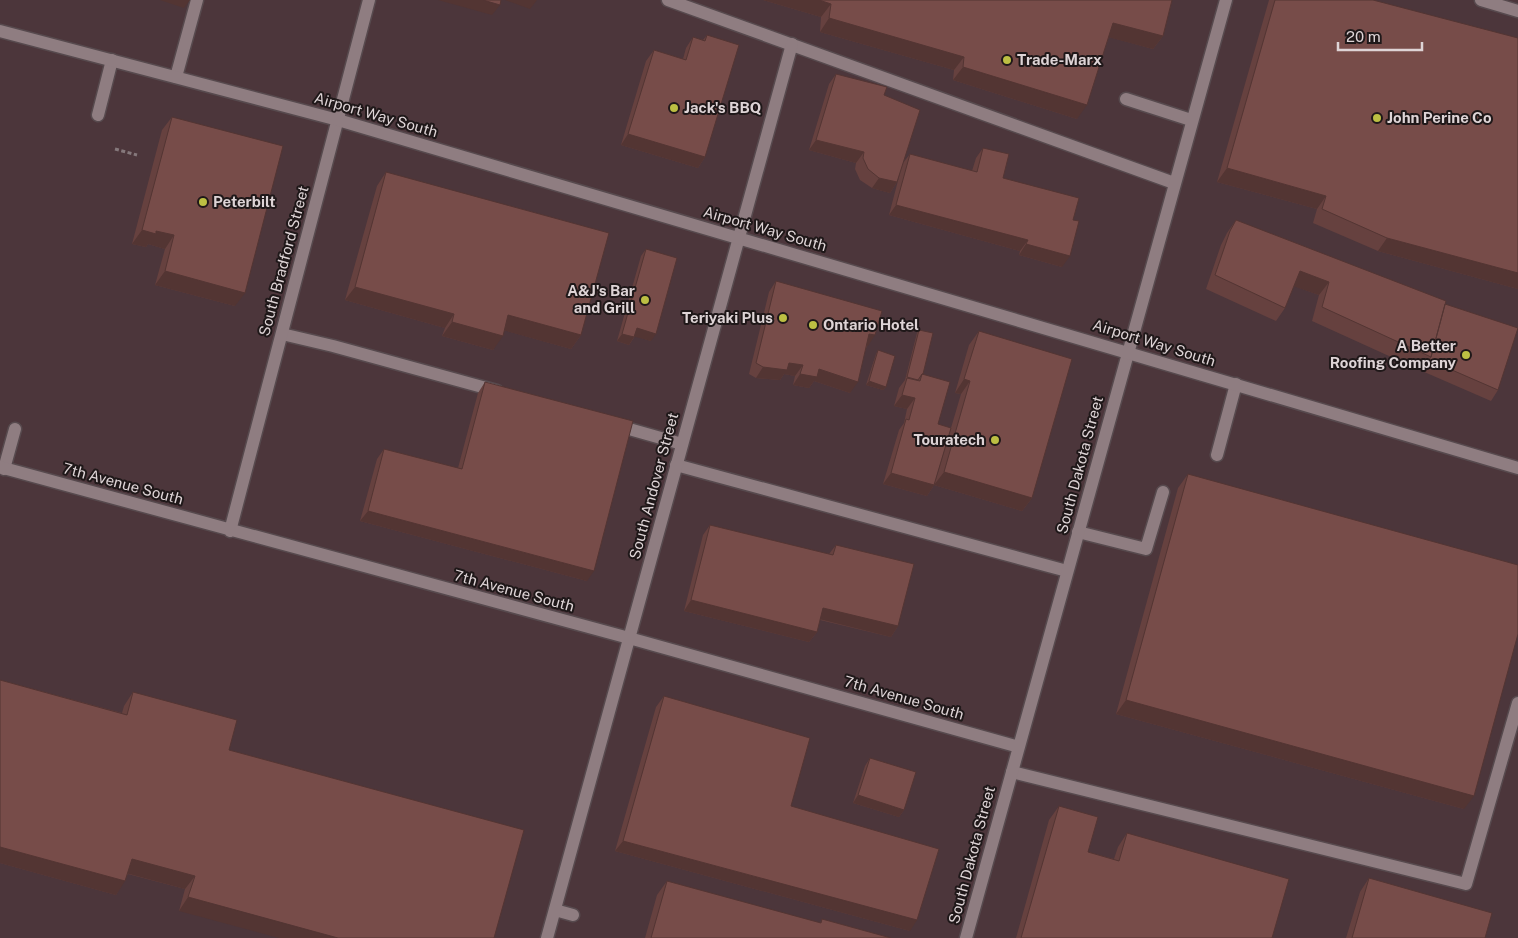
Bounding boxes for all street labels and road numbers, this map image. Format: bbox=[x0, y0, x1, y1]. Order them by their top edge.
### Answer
street label: Airport Way South bbox=[312, 89, 440, 140]
street label: South Bradford Street bbox=[255, 184, 312, 338]
street label: Airport Way South bbox=[701, 203, 829, 254]
street label: Airport Way South bbox=[1091, 316, 1218, 369]
street label: South Dakota Street bbox=[1053, 394, 1106, 536]
street label: South Andover Street bbox=[626, 411, 681, 561]
street label: 7th Avenue South bbox=[61, 459, 185, 508]
street label: 7th Avenue South bbox=[452, 566, 576, 615]
street label: 7th Avenue South bbox=[842, 672, 966, 723]
street label: South Dakota Street bbox=[945, 784, 998, 926]

